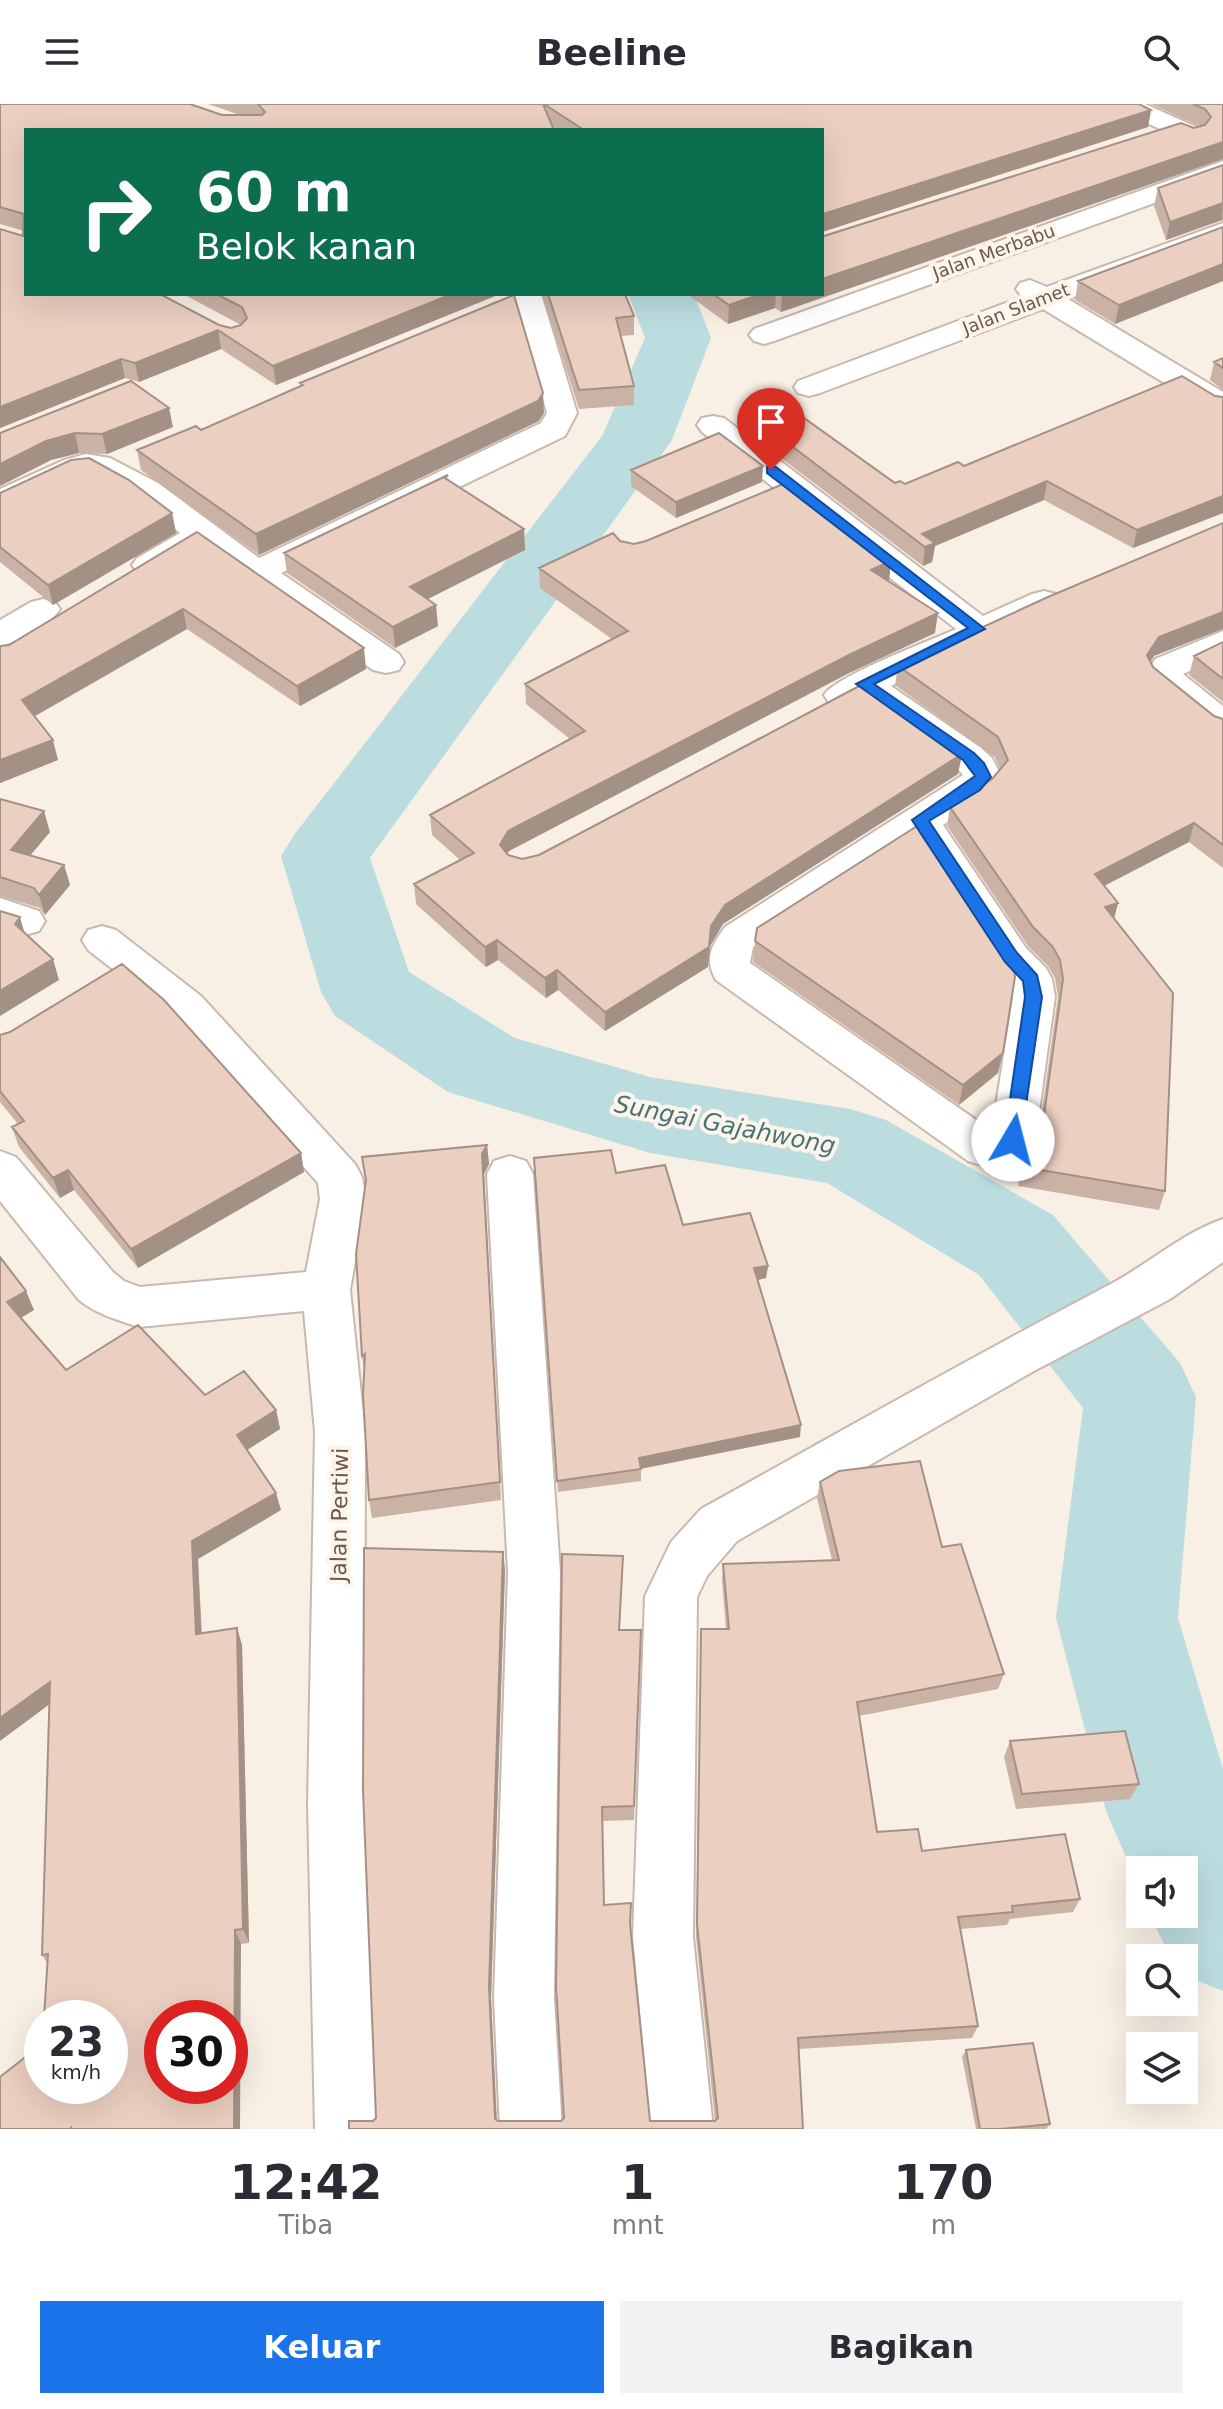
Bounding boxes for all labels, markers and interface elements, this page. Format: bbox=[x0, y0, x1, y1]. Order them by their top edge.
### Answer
icon: menu bbox=[40, 30, 84, 74]
icon: search bbox=[1139, 30, 1183, 74]
text: Beeline bbox=[536, 32, 687, 73]
text: 60 m bbox=[196, 159, 352, 224]
icon: right bbox=[64, 160, 168, 264]
street label: Jalan Merbabu bbox=[929, 220, 1058, 284]
text: Belok kanan bbox=[196, 226, 417, 267]
street label: Jalan Slamet bbox=[959, 279, 1072, 339]
pin bbox=[737, 388, 805, 470]
icon: arrive bbox=[749, 400, 793, 444]
water label: Sungai Gajahwong bbox=[612, 1090, 838, 1160]
position arrow bbox=[971, 1098, 1055, 1182]
street label: Jalan Pertiwi bbox=[326, 1448, 353, 1584]
map controls bbox=[1126, 1856, 1198, 2104]
button: sound bbox=[1126, 1856, 1198, 1928]
button: search bbox=[1126, 1944, 1198, 2016]
speed limit sign: 30 bbox=[144, 2000, 248, 2104]
text: 23 bbox=[48, 2019, 104, 2065]
button: layers bbox=[1126, 2032, 1198, 2104]
text: km/h bbox=[51, 2060, 101, 2084]
text: 12:42 bbox=[230, 2154, 382, 2210]
text: 1 bbox=[621, 2154, 655, 2210]
text: 170 bbox=[893, 2154, 994, 2210]
text: Tiba bbox=[279, 2210, 333, 2240]
text: mnt bbox=[612, 2210, 664, 2240]
text: m bbox=[931, 2210, 956, 2240]
button: Keluar bbox=[40, 2301, 604, 2393]
button: Bagikan bbox=[620, 2301, 1183, 2393]

